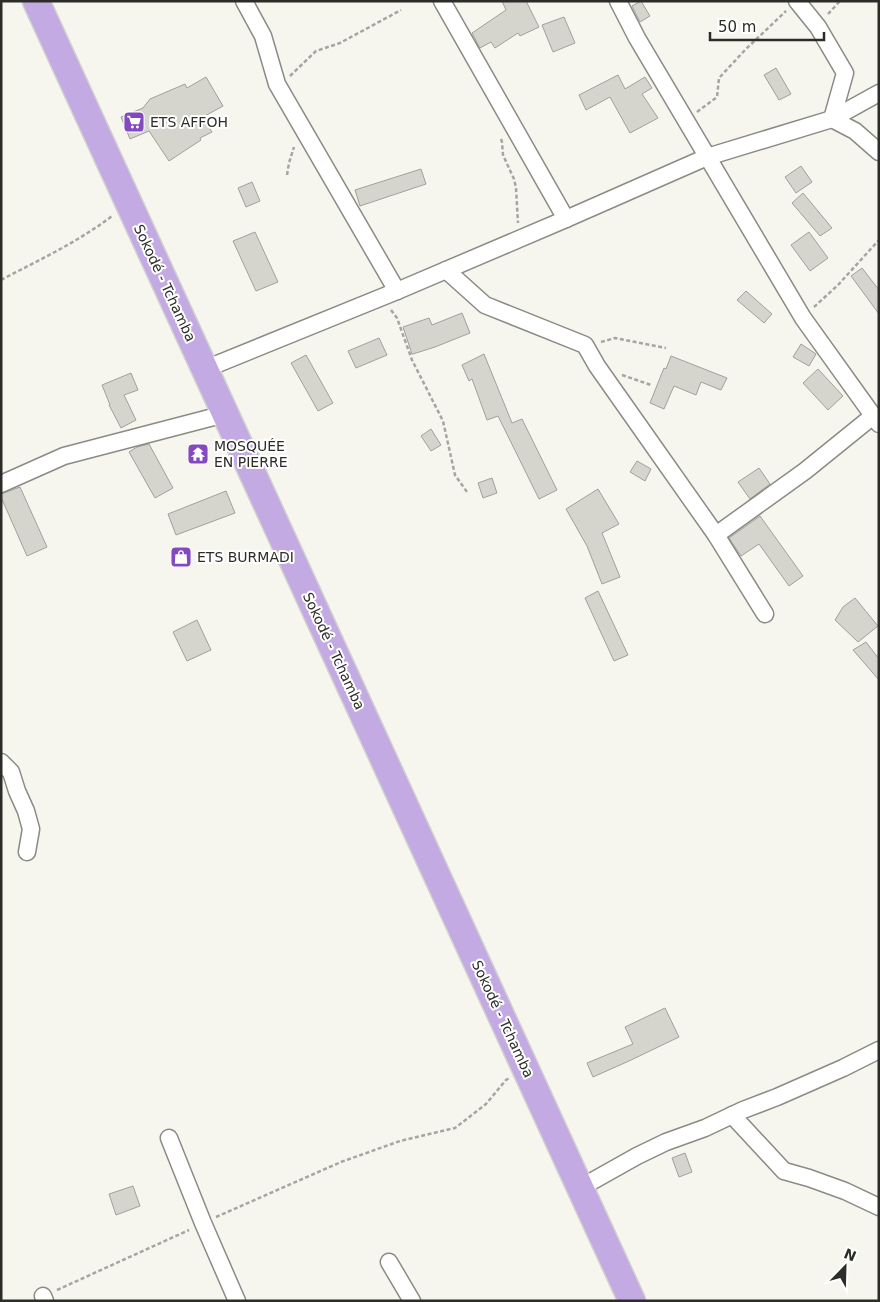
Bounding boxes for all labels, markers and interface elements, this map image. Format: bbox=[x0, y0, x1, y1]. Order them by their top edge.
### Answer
scale bar bbox=[710, 10, 824, 42]
text: 50 m bbox=[718, 18, 756, 36]
supermarket icon: ETS AFFOH bbox=[122, 110, 146, 134]
place label: ETS AFFOH bbox=[150, 114, 228, 130]
street label: Sokodé - Tchamba bbox=[131, 222, 199, 344]
place label: MOSQUÉE EN PIERRE bbox=[214, 438, 288, 470]
temple icon: MOSQUÉE EN PIERRE bbox=[186, 442, 210, 466]
shop icon: ETS BURMADI bbox=[169, 545, 193, 569]
place label: ETS BURMADI bbox=[197, 549, 294, 565]
street label: Sokodé - Tchamba bbox=[300, 590, 368, 712]
street label: Sokodé - Tchamba bbox=[469, 958, 537, 1080]
north arrow bbox=[820, 1242, 870, 1292]
text: N bbox=[842, 1245, 859, 1265]

